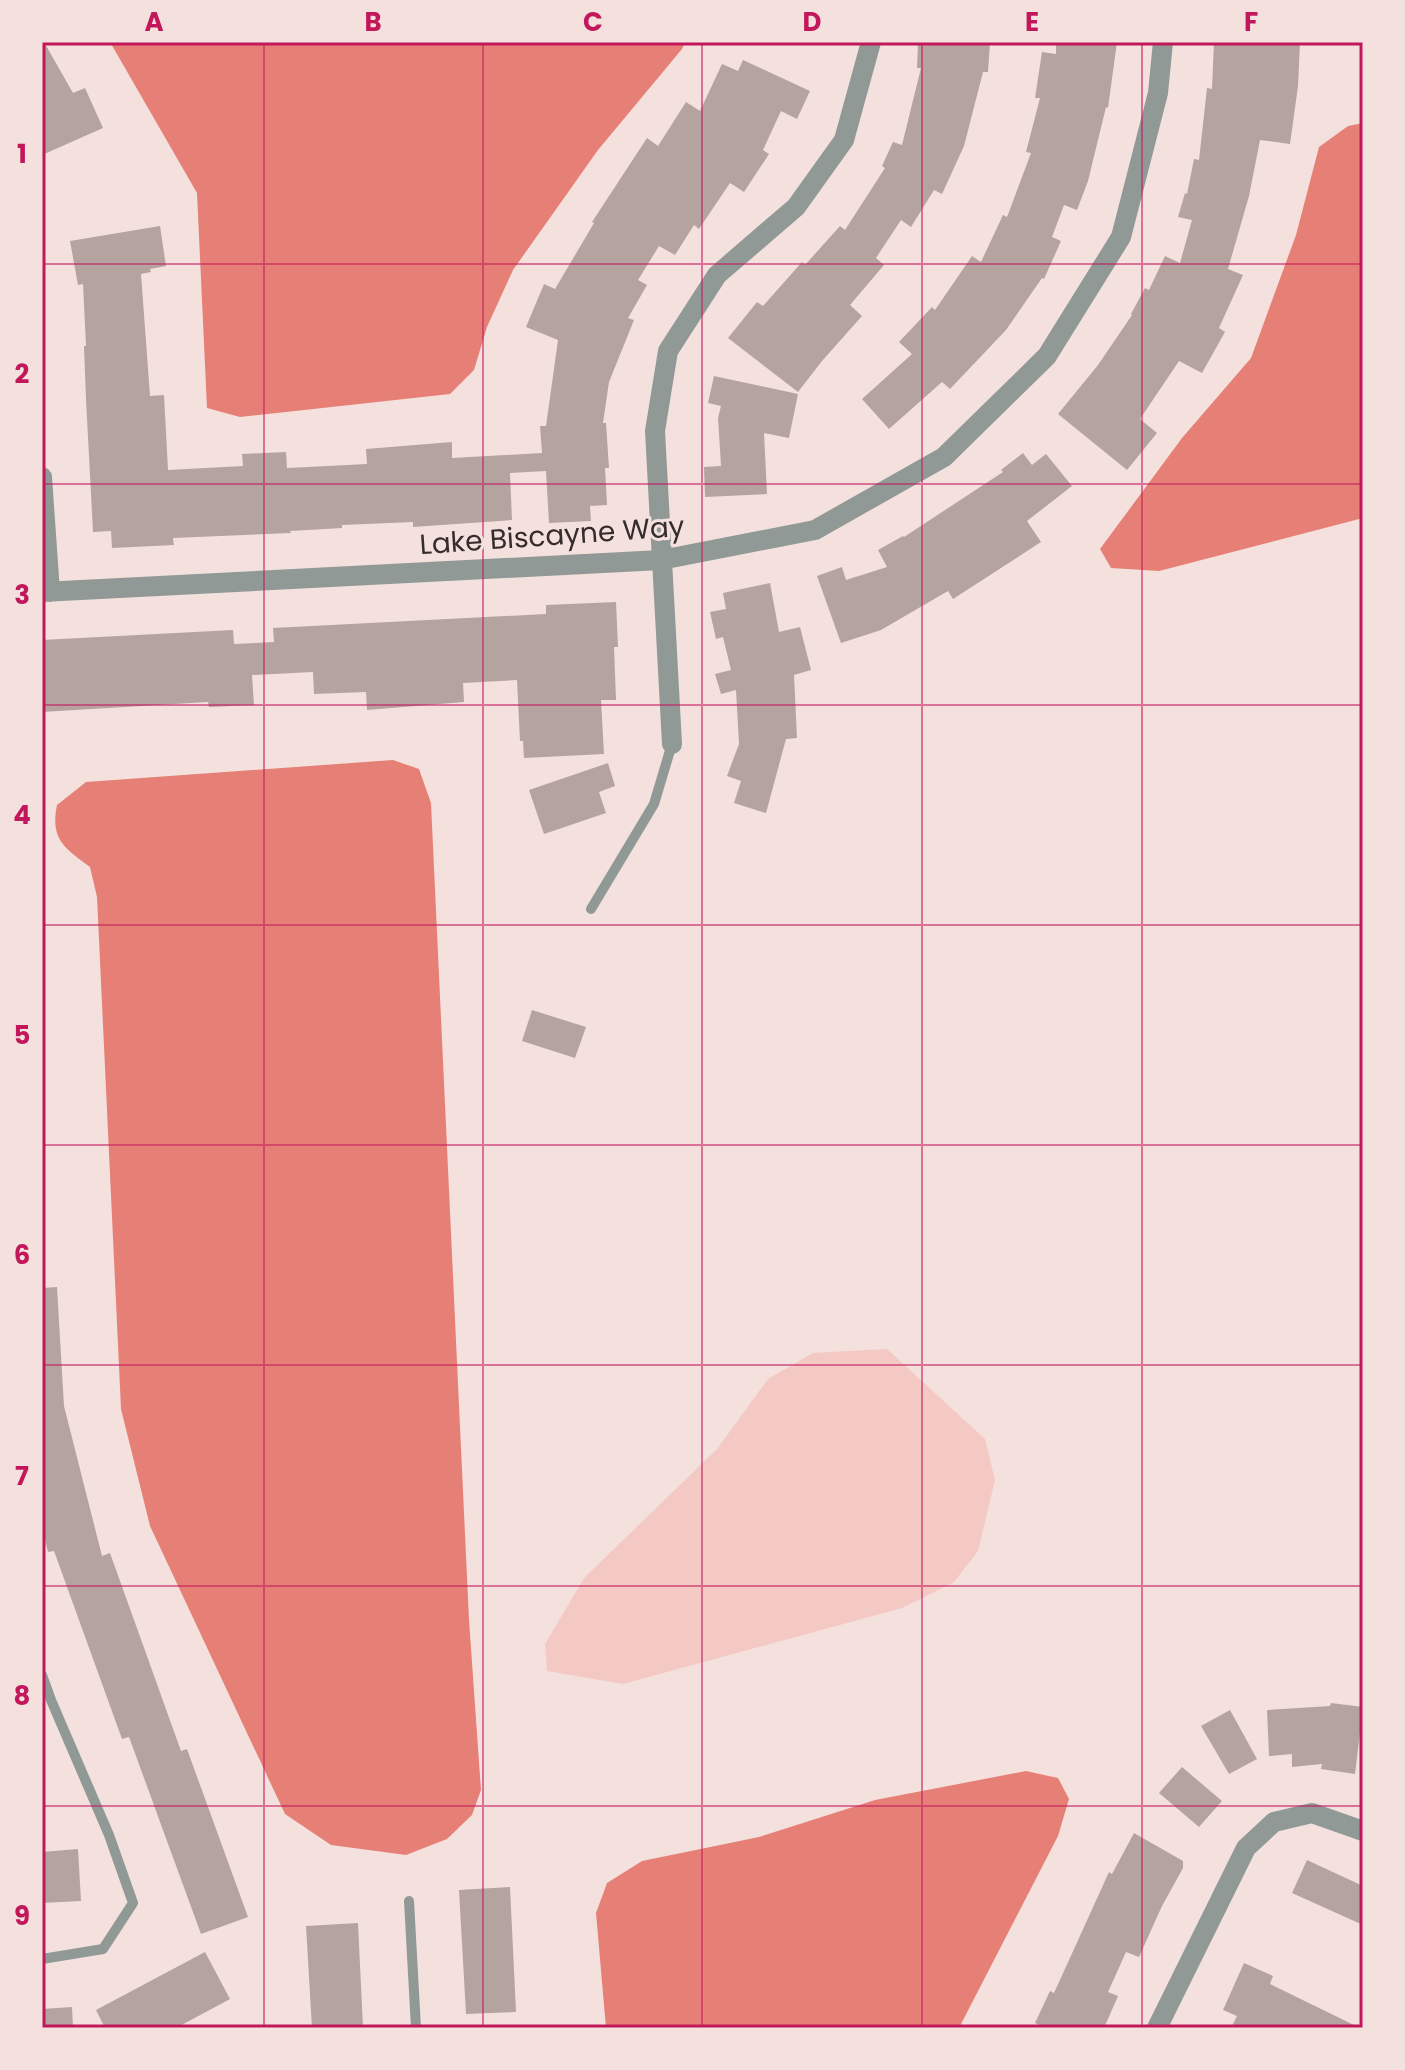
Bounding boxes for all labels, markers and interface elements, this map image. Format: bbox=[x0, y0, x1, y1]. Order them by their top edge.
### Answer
text: A bbox=[144, 4, 164, 40]
text: B bbox=[364, 4, 382, 40]
text: C bbox=[583, 4, 603, 40]
text: D bbox=[803, 4, 822, 40]
text: E bbox=[1025, 4, 1039, 40]
text: F bbox=[1244, 4, 1258, 40]
text: 1 bbox=[17, 136, 27, 172]
text: 2 bbox=[15, 356, 30, 392]
street label: Lake Biscayne Way bbox=[418, 507, 686, 564]
text: 3 bbox=[14, 577, 30, 613]
text: 4 bbox=[13, 797, 31, 833]
text: 5 bbox=[14, 1017, 30, 1053]
text: 6 bbox=[14, 1237, 30, 1273]
text: 7 bbox=[15, 1458, 29, 1494]
text: 8 bbox=[14, 1678, 30, 1714]
text: 9 bbox=[14, 1898, 30, 1934]

